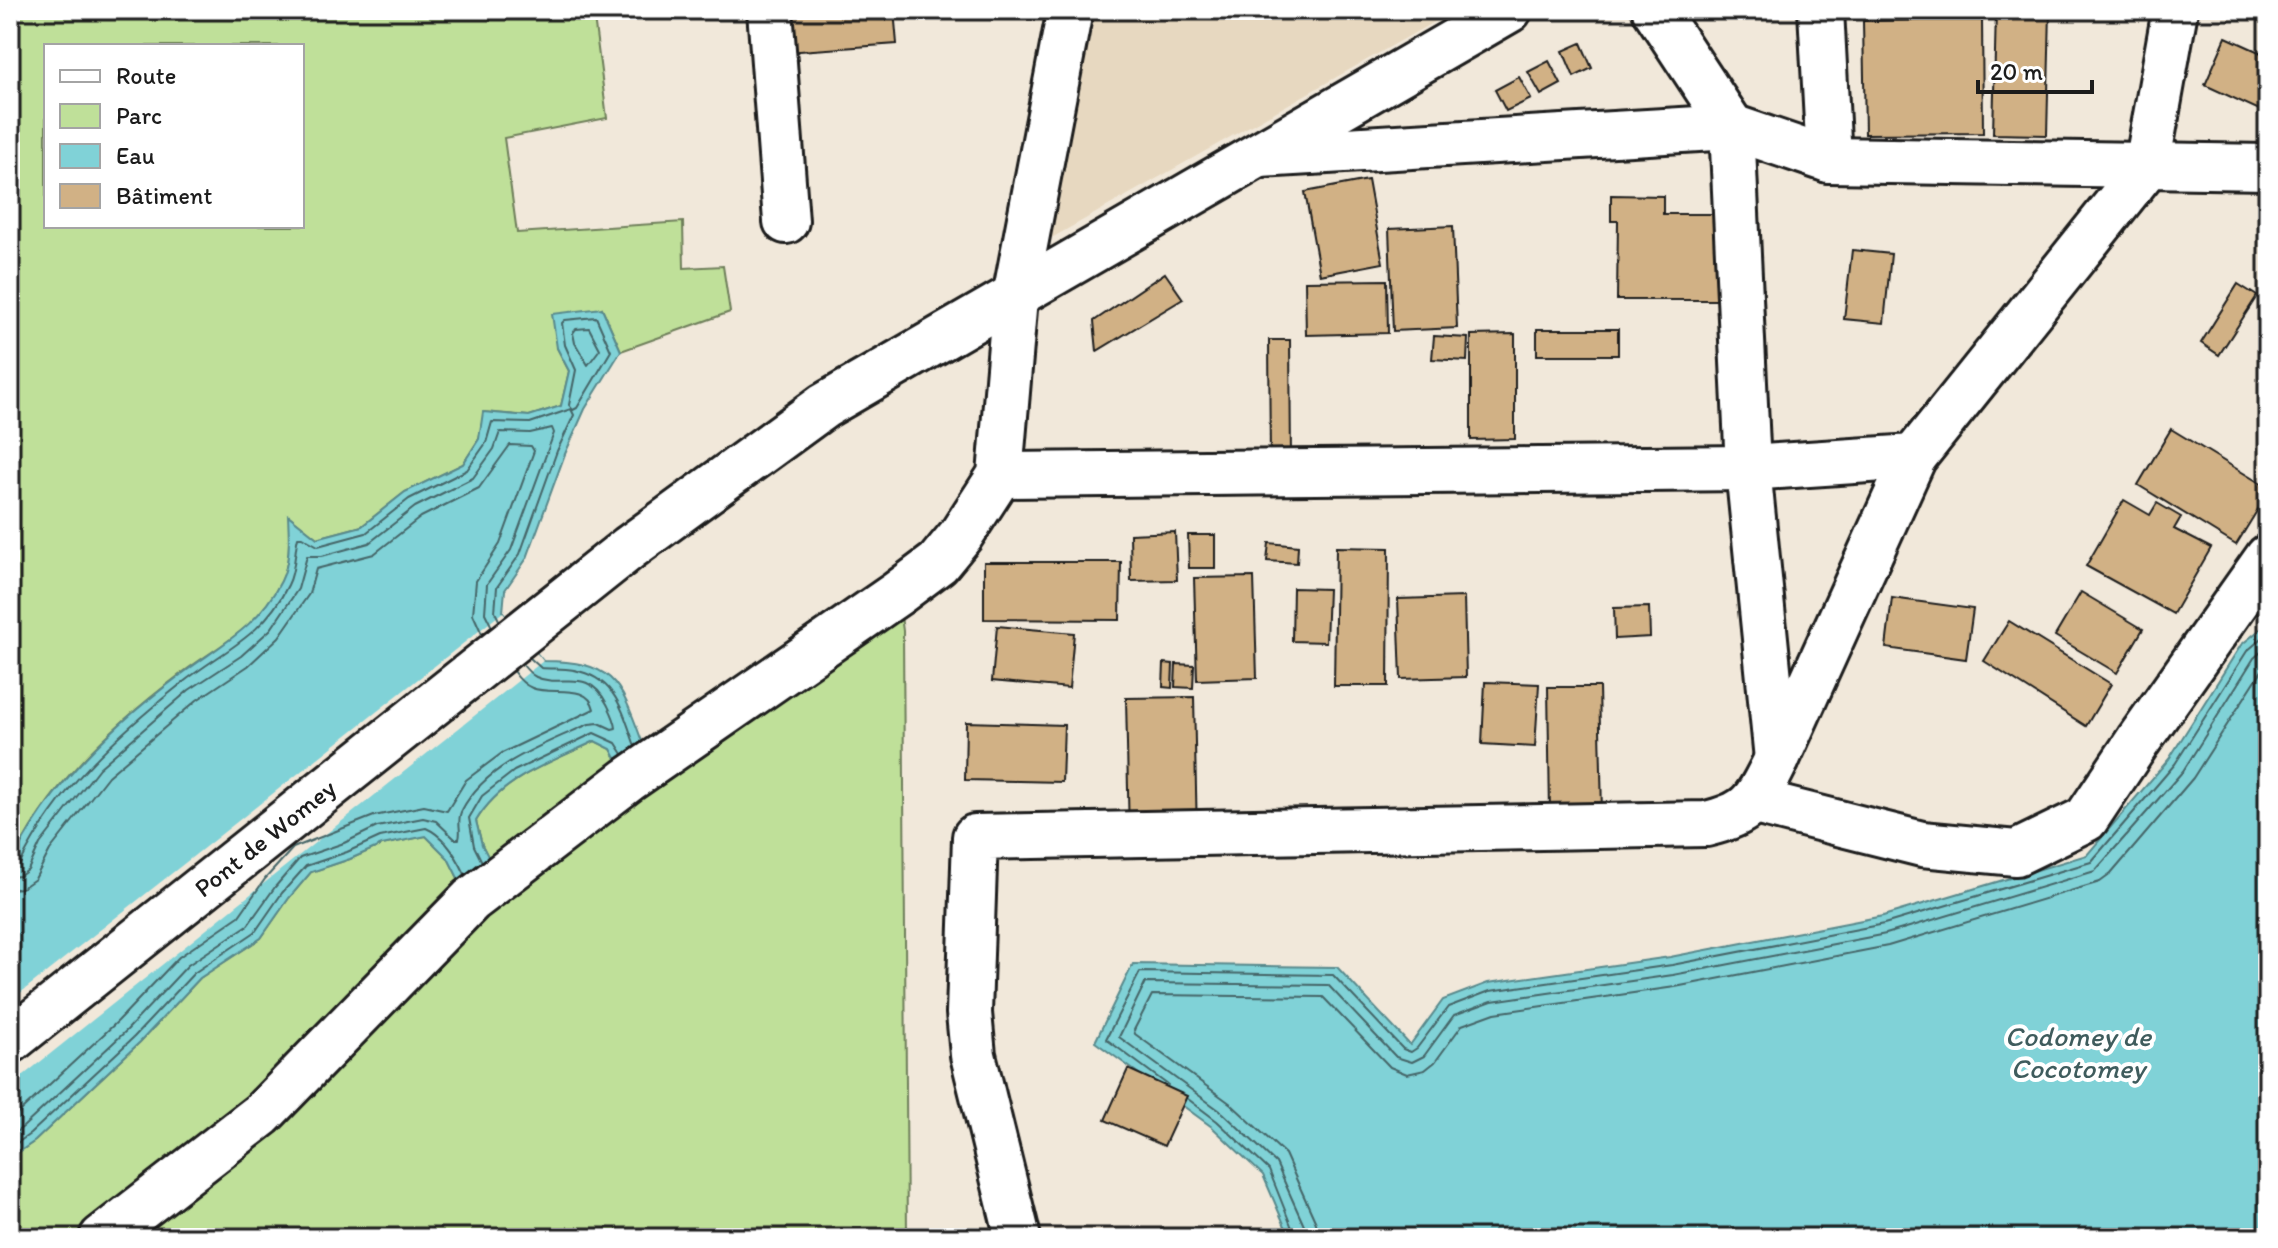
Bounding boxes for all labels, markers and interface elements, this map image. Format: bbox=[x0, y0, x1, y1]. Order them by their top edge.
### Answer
legend bbox=[44, 44, 304, 228]
scale bar bbox=[1978, 44, 2092, 94]
text: 20 m bbox=[1990, 57, 2043, 86]
text: Route bbox=[116, 61, 176, 90]
text: Parc bbox=[116, 101, 162, 130]
text: Eau bbox=[116, 141, 155, 170]
text: Bâtiment bbox=[116, 181, 212, 210]
street label: Pont de Womey bbox=[188, 772, 342, 904]
water label: Codomey de Cocotomey bbox=[2005, 1019, 2153, 1085]

